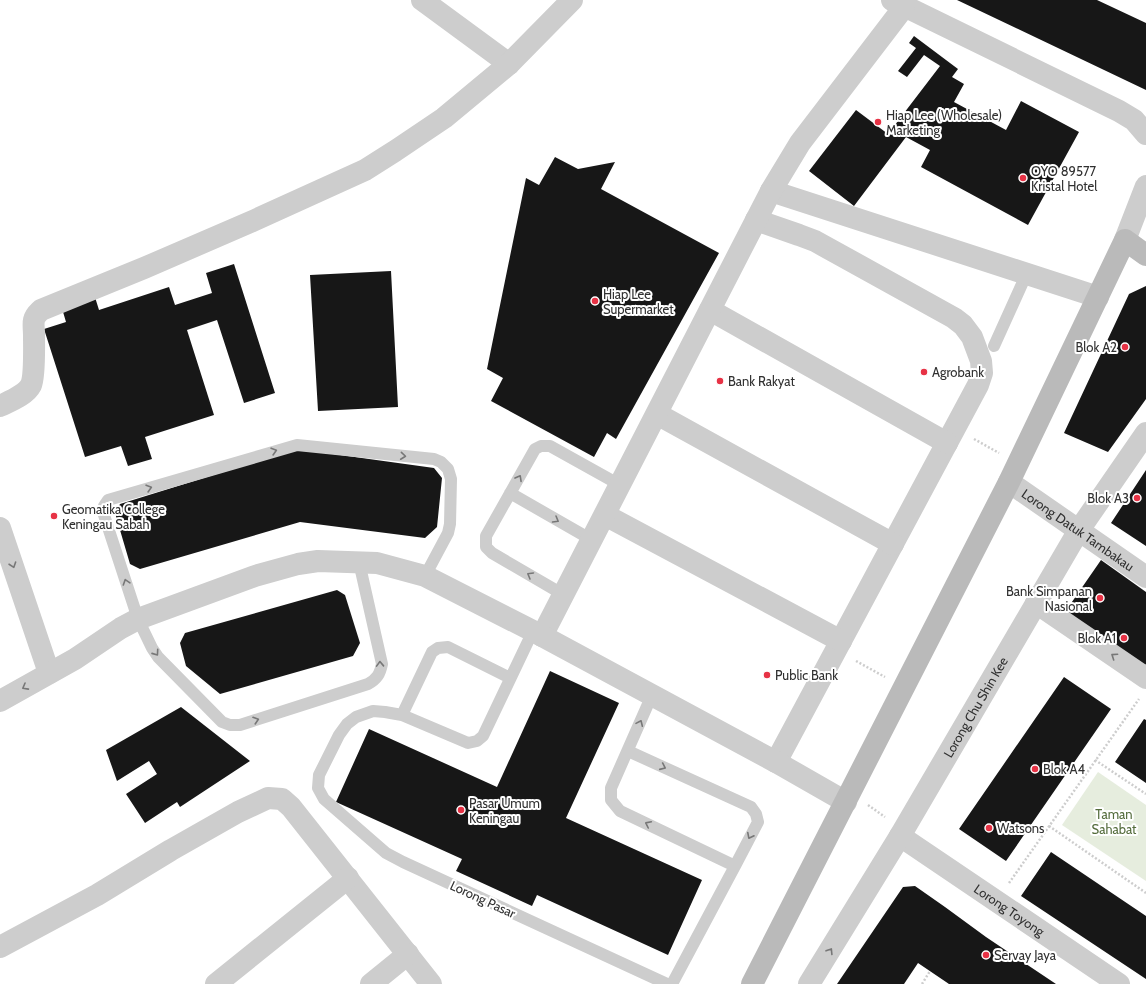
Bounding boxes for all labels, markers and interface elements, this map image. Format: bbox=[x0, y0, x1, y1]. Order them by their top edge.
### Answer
place label: Hiap Lee (Wholesale) Marketing bbox=[886, 107, 1002, 138]
marker: Hiap Lee (Wholesale) Marketing bbox=[873, 117, 883, 127]
place label: OYO 89577 Kristal Hotel bbox=[1031, 163, 1097, 194]
marker: OYO 89577 Kristal Hotel bbox=[1018, 173, 1028, 183]
place label: Hiap Lee Supermarket bbox=[603, 286, 674, 317]
marker: Hiap Lee Supermarket bbox=[590, 296, 600, 306]
place label: Blok A2 bbox=[1076, 339, 1117, 355]
marker: Blok A2 bbox=[1120, 342, 1130, 352]
place label: Agrobank bbox=[932, 364, 984, 380]
marker: Agrobank bbox=[919, 367, 929, 377]
place label: Bank Rakyat bbox=[728, 373, 795, 389]
marker: Bank Rakyat bbox=[715, 376, 725, 386]
one-way arrow bbox=[270, 447, 277, 456]
one-way arrow bbox=[400, 451, 406, 460]
one-way arrow bbox=[514, 474, 522, 482]
one-way arrow bbox=[146, 484, 153, 493]
street label: Lorong Datuk Tambakau bbox=[1019, 485, 1137, 574]
place label: Blok A3 bbox=[1087, 490, 1129, 506]
marker: Blok A3 bbox=[1132, 493, 1142, 503]
place label: Geomatika College Keningau Sabah bbox=[62, 501, 165, 532]
marker: Geomatika College Keningau Sabah bbox=[49, 511, 59, 521]
one-way arrow bbox=[552, 515, 559, 522]
one-way arrow bbox=[8, 561, 16, 568]
one-way arrow bbox=[527, 573, 534, 580]
one-way arrow bbox=[122, 578, 131, 585]
place label: Bank Simpanan Nasional bbox=[1006, 583, 1092, 614]
marker: Bank Simpanan Nasional bbox=[1095, 593, 1105, 603]
place label: Blok A1 bbox=[1077, 630, 1116, 646]
marker: Blok A1 bbox=[1119, 633, 1129, 643]
one-way arrow bbox=[151, 649, 158, 656]
one-way arrow bbox=[1111, 653, 1118, 661]
street label: Lorong Chu Shin Kee bbox=[940, 654, 1011, 760]
one-way arrow bbox=[376, 661, 384, 667]
place label: Public Bank bbox=[775, 667, 838, 683]
marker: Public Bank bbox=[762, 670, 772, 680]
one-way arrow bbox=[22, 682, 29, 690]
one-way arrow bbox=[252, 717, 259, 725]
one-way arrow bbox=[635, 720, 643, 727]
place label: Blok A4 bbox=[1043, 761, 1086, 777]
one-way arrow bbox=[659, 762, 666, 770]
marker: Blok A4 bbox=[1030, 764, 1040, 774]
place label: Pasar Umum Keningau bbox=[469, 795, 540, 826]
marker: Pasar Umum Keningau bbox=[456, 805, 466, 815]
park label: Taman Sahabat bbox=[1092, 806, 1137, 837]
place label: Watsons bbox=[997, 820, 1045, 836]
one-way arrow bbox=[645, 821, 653, 829]
marker: Watsons bbox=[984, 823, 994, 833]
one-way arrow bbox=[748, 832, 755, 840]
street label: Lorong Pasar bbox=[448, 877, 519, 922]
street label: Lorong Toyong bbox=[971, 880, 1048, 940]
place label: Servay Jaya bbox=[994, 947, 1057, 963]
one-way arrow bbox=[825, 948, 832, 955]
marker: Servay Jaya bbox=[981, 950, 991, 960]

